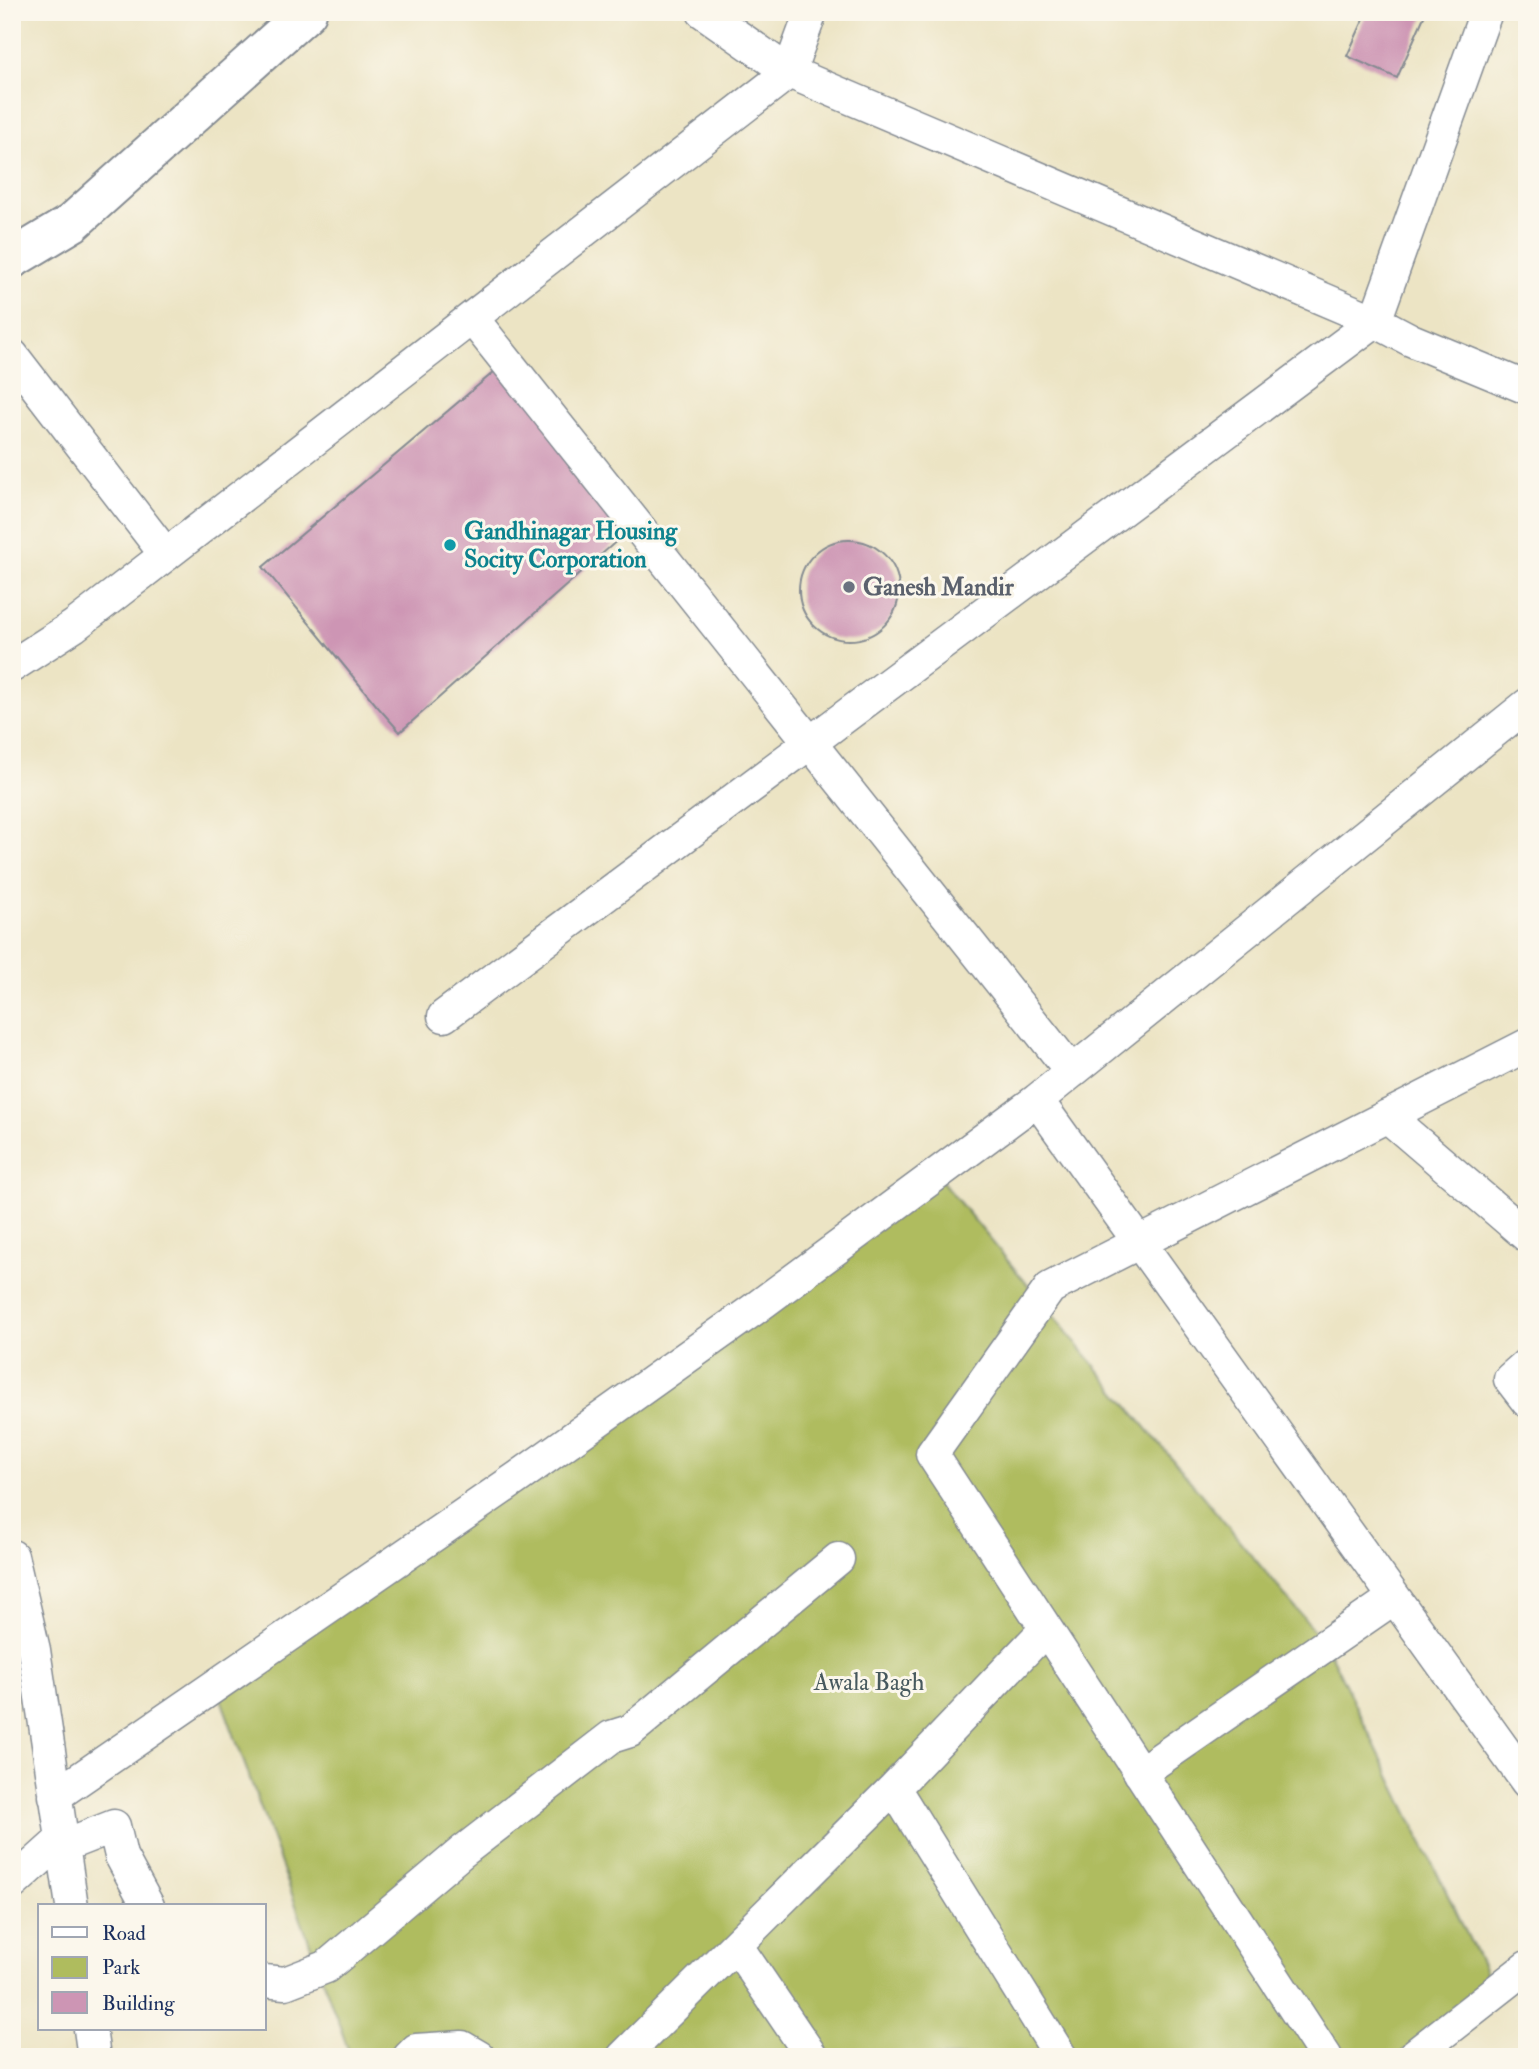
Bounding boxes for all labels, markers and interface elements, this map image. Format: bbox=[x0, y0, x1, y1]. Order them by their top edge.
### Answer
place label: Gandhinagar Housing Socity Corporation bbox=[464, 516, 678, 575]
marker: Gandhinagar Housing Socity Corporation bbox=[442, 537, 458, 553]
place label: Ganesh Mandir bbox=[863, 572, 1015, 603]
marker: Ganesh Mandir bbox=[841, 579, 857, 595]
park label: Awala Bagh bbox=[813, 1667, 925, 1698]
legend bbox=[38, 1904, 266, 2030]
text: Road bbox=[102, 1920, 147, 1947]
text: Park bbox=[102, 1954, 140, 1981]
text: Building bbox=[102, 1990, 175, 2017]

